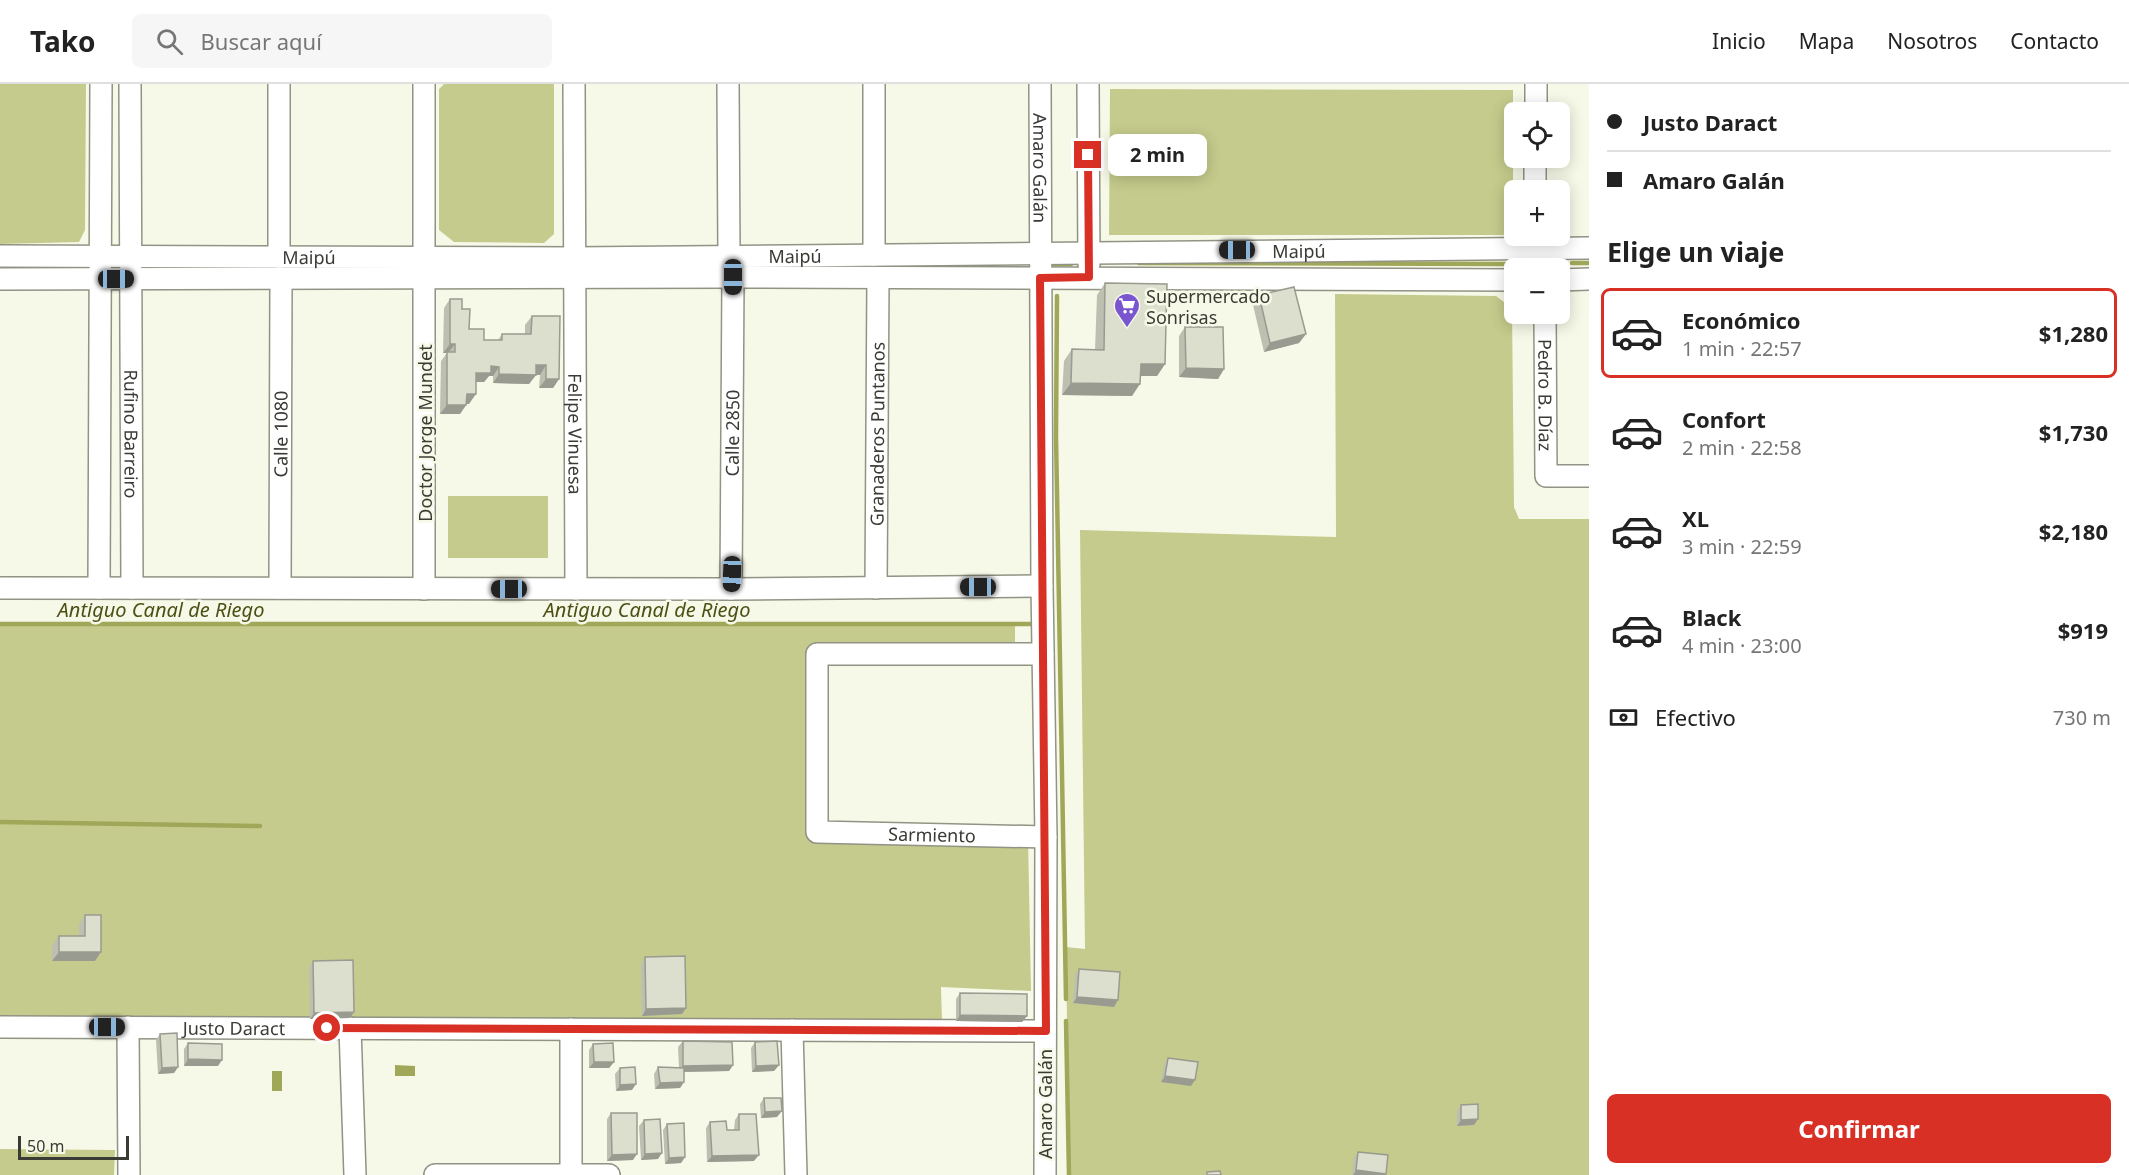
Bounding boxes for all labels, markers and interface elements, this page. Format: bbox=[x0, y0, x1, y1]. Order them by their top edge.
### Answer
search box bbox=[132, 14, 552, 68]
text: Tako bbox=[30, 22, 96, 60]
icon: search bbox=[153, 25, 186, 58]
text: Buscar aquí bbox=[201, 26, 322, 56]
text: Inicio bbox=[1712, 27, 1766, 55]
text: Mapa bbox=[1799, 27, 1854, 55]
text: Nosotros bbox=[1887, 27, 1977, 55]
text: Contacto bbox=[2010, 27, 2099, 55]
map controls bbox=[1504, 102, 1570, 324]
button: locate bbox=[1504, 102, 1570, 168]
text: Justo Daract bbox=[1643, 107, 1777, 137]
street label: Amaro Galán bbox=[1028, 113, 1053, 223]
callout: 2 min bbox=[1109, 134, 1208, 176]
route end bbox=[1074, 141, 1101, 168]
text: 2 min bbox=[1130, 141, 1185, 168]
text: Amaro Galán bbox=[1643, 165, 1785, 195]
button: + bbox=[1504, 180, 1570, 246]
text: Elige un viaje bbox=[1607, 233, 1784, 270]
street label: Maipú bbox=[1272, 239, 1326, 263]
car bbox=[1219, 241, 1255, 259]
street label: Maipú bbox=[768, 244, 822, 268]
street label: Maipú bbox=[282, 245, 336, 269]
button: − bbox=[1504, 258, 1570, 324]
car bbox=[724, 259, 742, 295]
car bbox=[98, 270, 134, 288]
place label: Supermercado Sonrisas bbox=[1146, 284, 1270, 329]
supermarket icon: Supermercado Sonrisas bbox=[1112, 291, 1142, 329]
text: Económico bbox=[1682, 305, 1801, 335]
icon: car bbox=[1610, 306, 1664, 360]
text: $1,280 bbox=[2039, 318, 2108, 348]
text: 1 min · 22:57 bbox=[1682, 335, 1802, 362]
street label: Pedro B. Díaz bbox=[1533, 339, 1558, 451]
street label: Granaderos Puntanos bbox=[864, 342, 890, 526]
street label: Doctor Jorge Mundet bbox=[413, 344, 437, 522]
street label: Rufino Barreiro bbox=[119, 369, 144, 499]
street label: Felipe Vinuesa bbox=[563, 373, 588, 495]
street label: Calle 2850 bbox=[720, 390, 744, 477]
street label: Calle 1080 bbox=[268, 391, 293, 477]
text: Confort bbox=[1682, 404, 1766, 434]
icon: car bbox=[1610, 405, 1664, 459]
text: $1,730 bbox=[2039, 417, 2108, 447]
text: 2 min · 22:58 bbox=[1682, 434, 1802, 461]
text: XL bbox=[1682, 503, 1709, 533]
icon: car bbox=[1610, 504, 1664, 558]
text: $2,180 bbox=[2039, 516, 2108, 546]
text: 3 min · 22:59 bbox=[1682, 533, 1802, 560]
car bbox=[722, 556, 742, 592]
car bbox=[960, 578, 996, 596]
car bbox=[491, 580, 527, 598]
water label: Antiguo Canal de Riego bbox=[56, 596, 264, 623]
water label: Antiguo Canal de Riego bbox=[542, 596, 750, 623]
text: Black bbox=[1682, 602, 1741, 632]
icon: car bbox=[1610, 603, 1664, 657]
text: $919 bbox=[2058, 615, 2108, 645]
text: 4 min · 23:00 bbox=[1682, 632, 1802, 659]
icon: cash bbox=[1607, 701, 1640, 734]
text: Efectivo bbox=[1655, 702, 1736, 732]
text: 730 m bbox=[2053, 704, 2111, 731]
street label: Sarmiento bbox=[888, 822, 976, 847]
route start bbox=[313, 1014, 340, 1041]
street label: Justo Daract bbox=[181, 1016, 286, 1040]
car bbox=[89, 1018, 125, 1036]
street label: Amaro Galán bbox=[1033, 1049, 1057, 1159]
button: Confirmar bbox=[1607, 1094, 2111, 1163]
scale bar bbox=[18, 1133, 129, 1160]
text: 50 m bbox=[27, 1135, 64, 1157]

